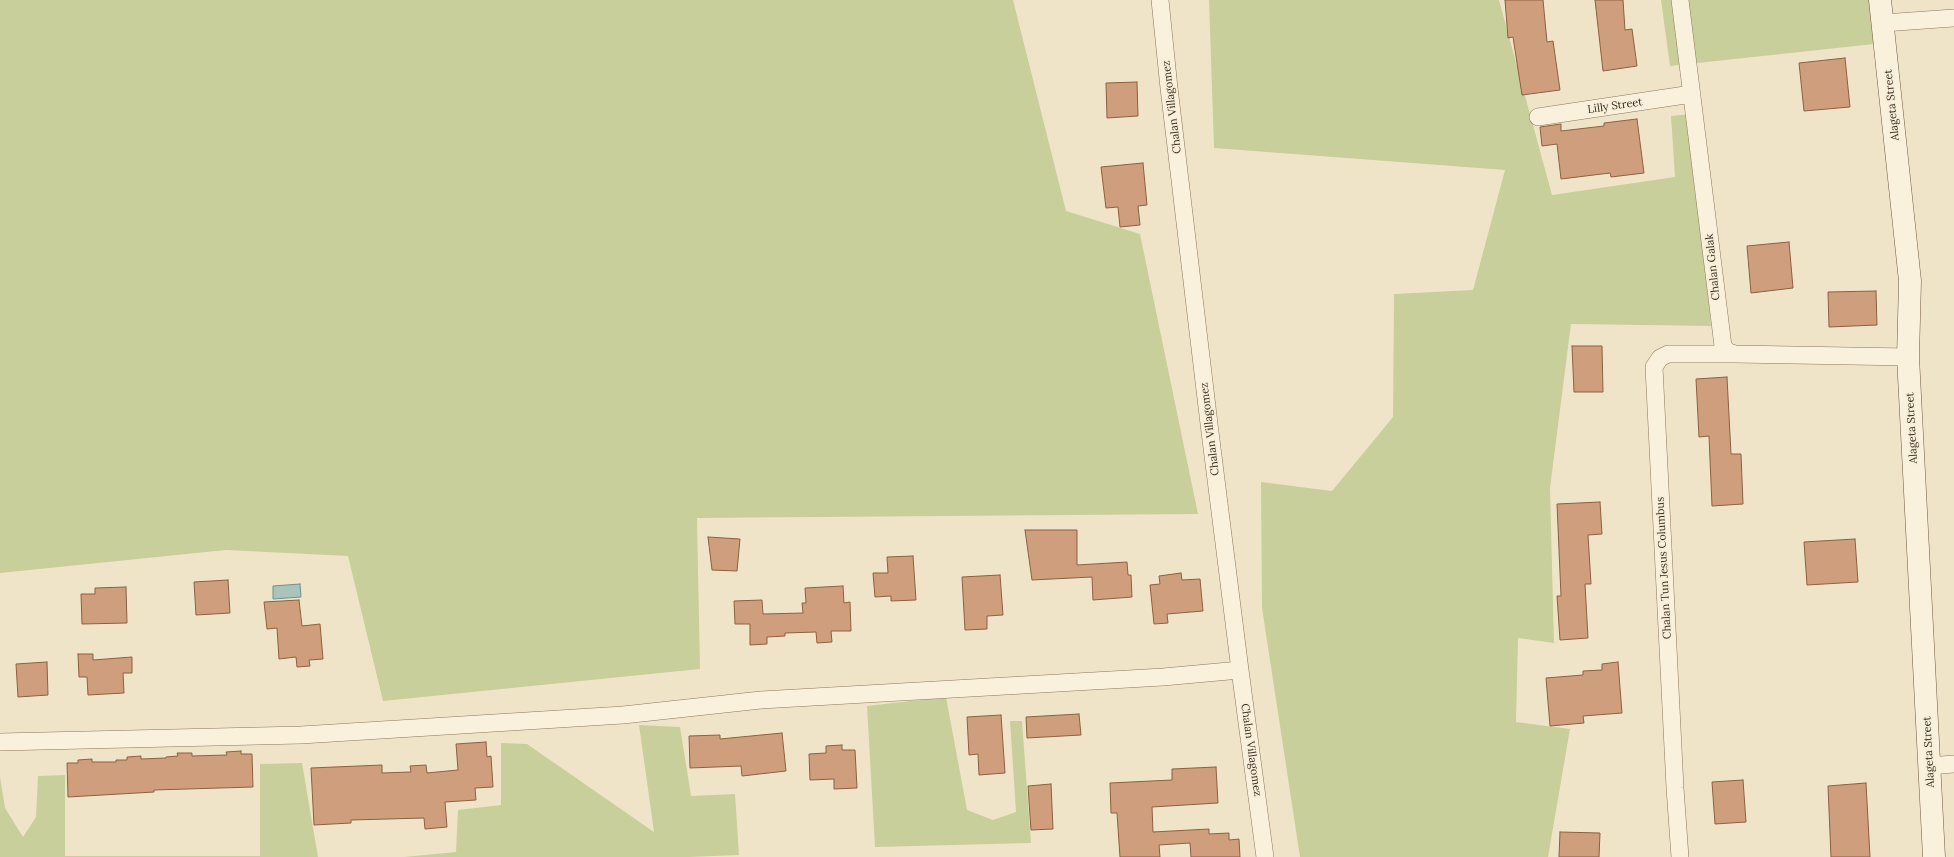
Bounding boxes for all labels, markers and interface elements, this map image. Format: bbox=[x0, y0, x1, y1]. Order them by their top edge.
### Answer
street label: Chalan Villagomez bbox=[1160, 60, 1184, 154]
street label: Alageta Street bbox=[1882, 69, 1902, 141]
street label: Lilly Street bbox=[1587, 96, 1643, 116]
street label: Chalan Galak bbox=[1703, 233, 1723, 301]
street label: Chalan Villagomez bbox=[1198, 382, 1222, 476]
street label: Alageta Street bbox=[1904, 392, 1920, 464]
street label: Chalan Tun Jesus Columbus bbox=[1654, 497, 1674, 639]
street label: Chalan Villagomez bbox=[1238, 703, 1264, 797]
street label: Alageta Street bbox=[1921, 716, 1937, 788]

